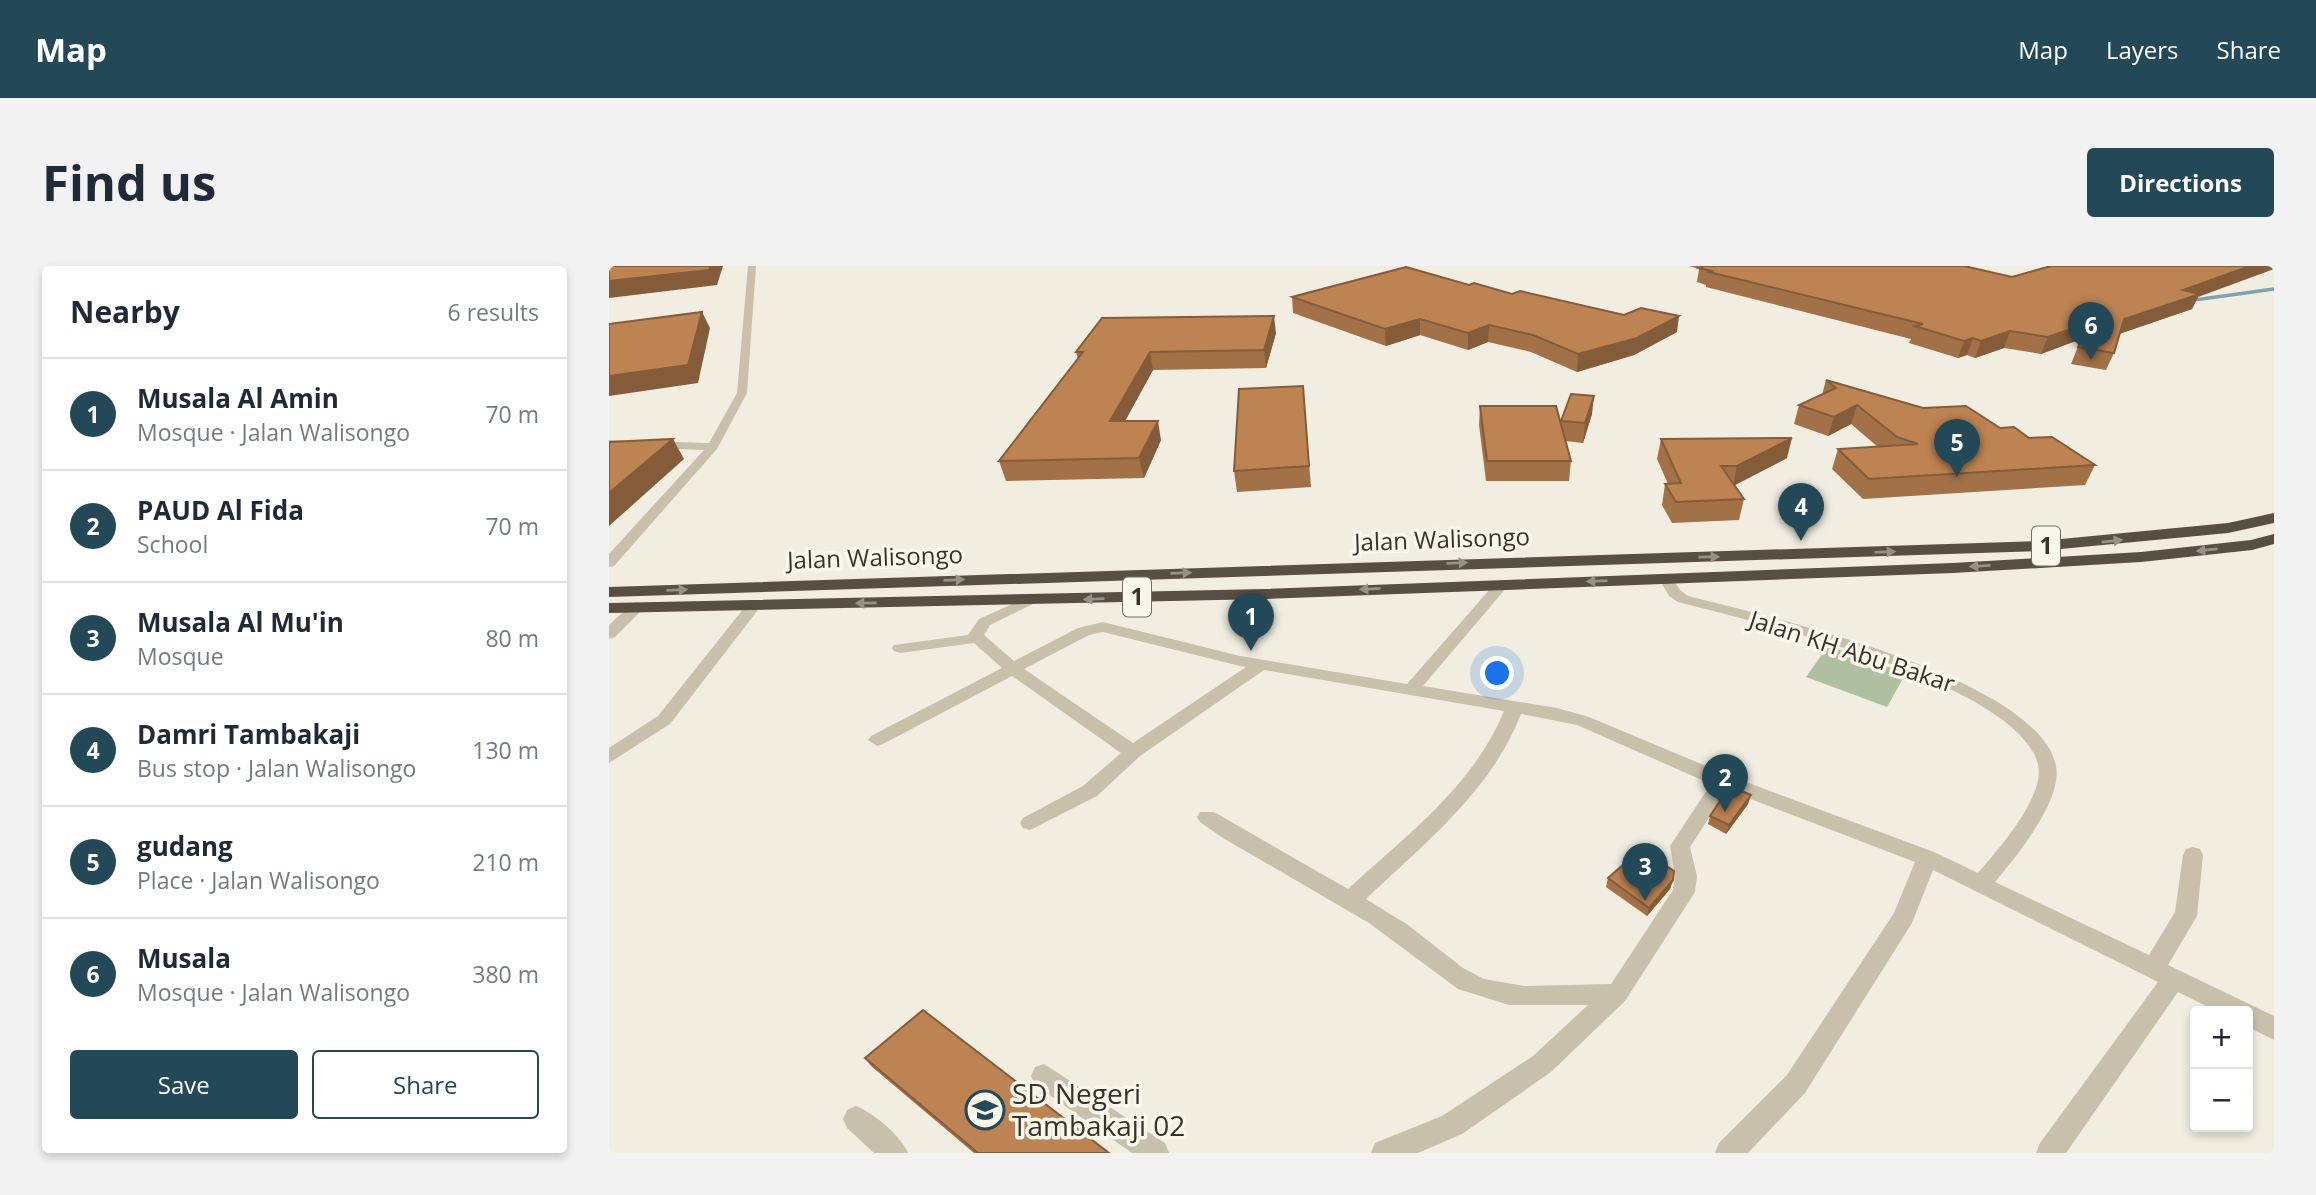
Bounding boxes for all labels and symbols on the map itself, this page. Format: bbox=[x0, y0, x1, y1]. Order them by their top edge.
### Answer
pin: 6 bbox=[2068, 302, 2114, 360]
pin: 5 bbox=[1934, 419, 1980, 477]
pin: 4 bbox=[1778, 483, 1824, 541]
street label: Jalan Walisongo bbox=[1352, 519, 1530, 558]
road number: 1 bbox=[2032, 526, 2060, 566]
one-way arrow bbox=[2102, 535, 2124, 546]
street label: Jalan Walisongo bbox=[785, 537, 963, 576]
one-way arrow bbox=[2195, 544, 2217, 555]
one-way arrow bbox=[1874, 547, 1896, 558]
one-way arrow bbox=[1698, 551, 1720, 563]
one-way arrow bbox=[1447, 558, 1469, 569]
one-way arrow bbox=[1969, 561, 1991, 572]
one-way arrow bbox=[1170, 567, 1192, 578]
one-way arrow bbox=[943, 575, 965, 586]
one-way arrow bbox=[1586, 575, 1608, 586]
road number: 1 bbox=[1123, 578, 1151, 616]
one-way arrow bbox=[666, 584, 688, 595]
one-way arrow bbox=[1359, 584, 1381, 595]
one-way arrow bbox=[1083, 593, 1105, 604]
pin: 1 bbox=[1228, 593, 1274, 651]
one-way arrow bbox=[855, 597, 877, 609]
street label: Jalan KH Abu Bakar bbox=[1744, 601, 1960, 699]
your location bbox=[1480, 656, 1514, 690]
pin: 2 bbox=[1702, 754, 1748, 812]
pin: 3 bbox=[1622, 843, 1668, 901]
place label: SD Negeri Tambakaji 02 bbox=[1012, 1074, 1185, 1144]
school or university icon: SD Negeri Tambakaji 02 bbox=[964, 1089, 1006, 1131]

